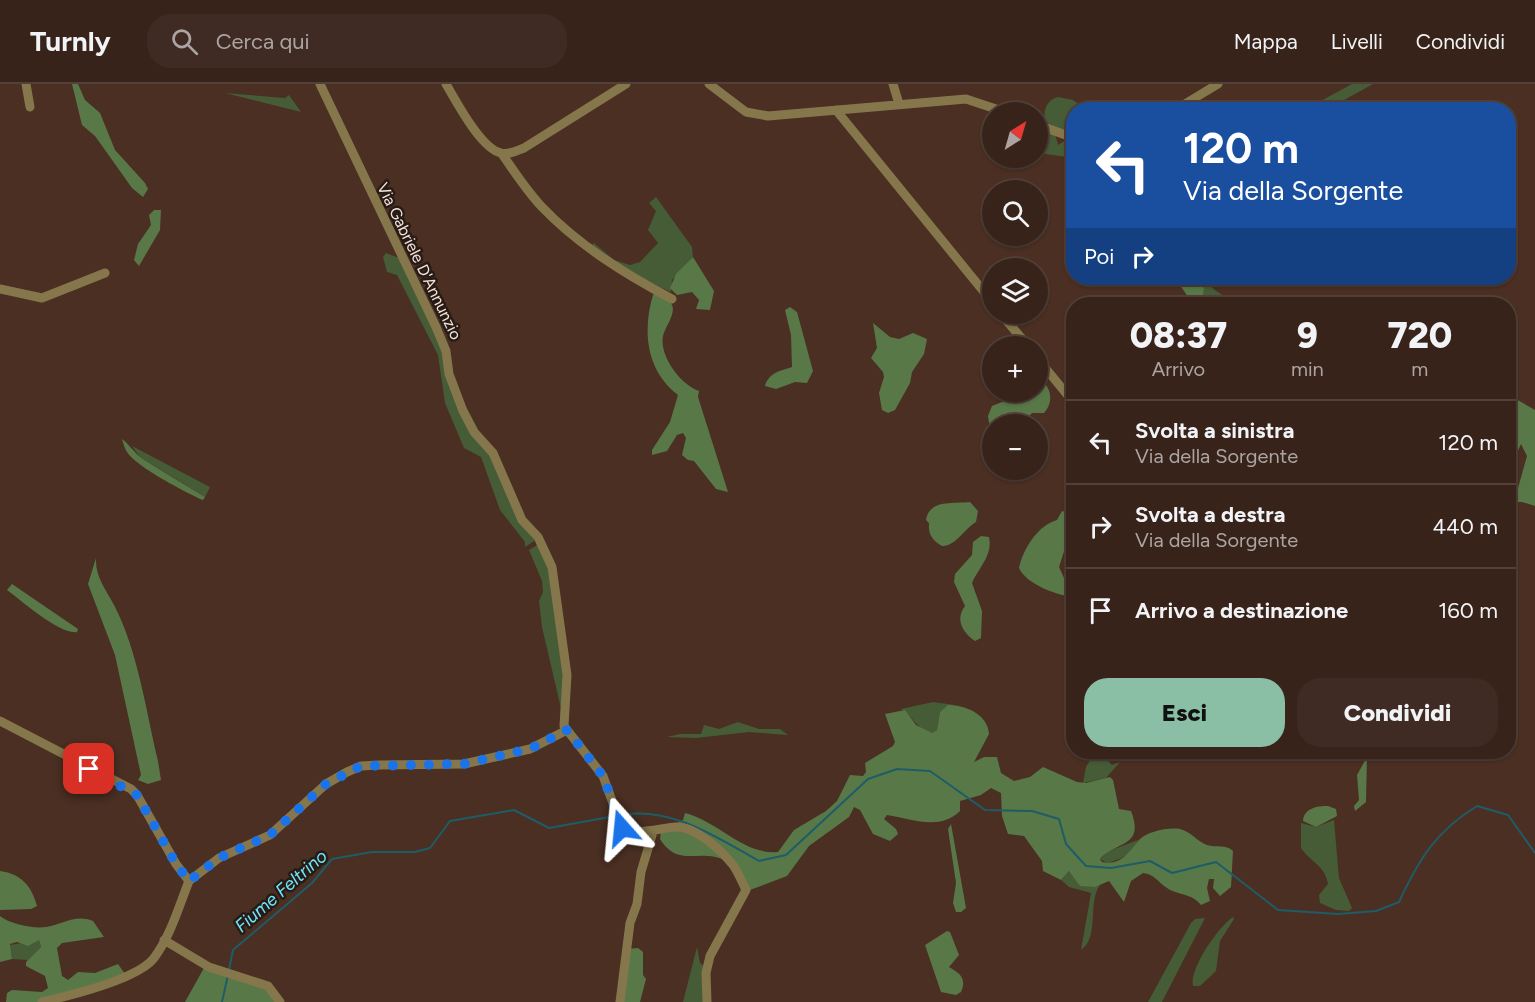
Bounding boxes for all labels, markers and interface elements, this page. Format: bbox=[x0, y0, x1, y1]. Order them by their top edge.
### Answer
search box bbox=[147, 14, 567, 68]
text: Turnly bbox=[30, 24, 111, 58]
icon: search bbox=[168, 25, 201, 58]
text: Cerca qui bbox=[216, 28, 310, 55]
text: Mappa bbox=[1234, 29, 1298, 54]
text: Livelli bbox=[1331, 29, 1383, 54]
text: Condividi bbox=[1416, 29, 1505, 54]
north arrow bbox=[982, 102, 1048, 168]
map controls bbox=[982, 102, 1048, 480]
text: 120 m bbox=[1183, 123, 1299, 174]
icon: left bbox=[1084, 126, 1162, 204]
text: Via della Sorgente bbox=[1183, 174, 1403, 207]
street label: Via Gabriele D'Annunzio bbox=[373, 180, 466, 343]
button: search bbox=[982, 180, 1048, 246]
icon: right bbox=[1126, 240, 1159, 273]
text: Poi bbox=[1084, 243, 1114, 270]
button: layers bbox=[982, 258, 1048, 324]
text: 08:37 bbox=[1130, 314, 1227, 357]
text: 9 bbox=[1297, 314, 1318, 357]
text: 720 bbox=[1387, 314, 1452, 357]
button: + bbox=[982, 336, 1048, 402]
text: Arrivo bbox=[1152, 357, 1205, 381]
text: min bbox=[1291, 357, 1324, 381]
text: m bbox=[1411, 357, 1428, 381]
button: − bbox=[982, 414, 1048, 480]
text: Svolta a sinistra bbox=[1135, 417, 1294, 444]
icon: left bbox=[1084, 426, 1117, 459]
text: 120 m bbox=[1438, 429, 1498, 456]
text: Via della Sorgente bbox=[1135, 444, 1298, 468]
text: Svolta a destra bbox=[1135, 501, 1285, 528]
icon: right bbox=[1084, 510, 1117, 543]
text: 440 m bbox=[1432, 513, 1498, 540]
text: Via della Sorgente bbox=[1135, 528, 1298, 552]
icon: arrive bbox=[1084, 594, 1117, 627]
text: Arrivo a destinazione bbox=[1135, 597, 1348, 624]
text: 160 m bbox=[1438, 597, 1498, 624]
button: Esci bbox=[1084, 678, 1285, 747]
button: Condividi bbox=[1297, 678, 1498, 747]
pin bbox=[63, 743, 114, 794]
icon: arrive bbox=[72, 752, 105, 785]
position arrow bbox=[590, 796, 654, 860]
water label: Fiume Feltrino bbox=[230, 845, 332, 937]

